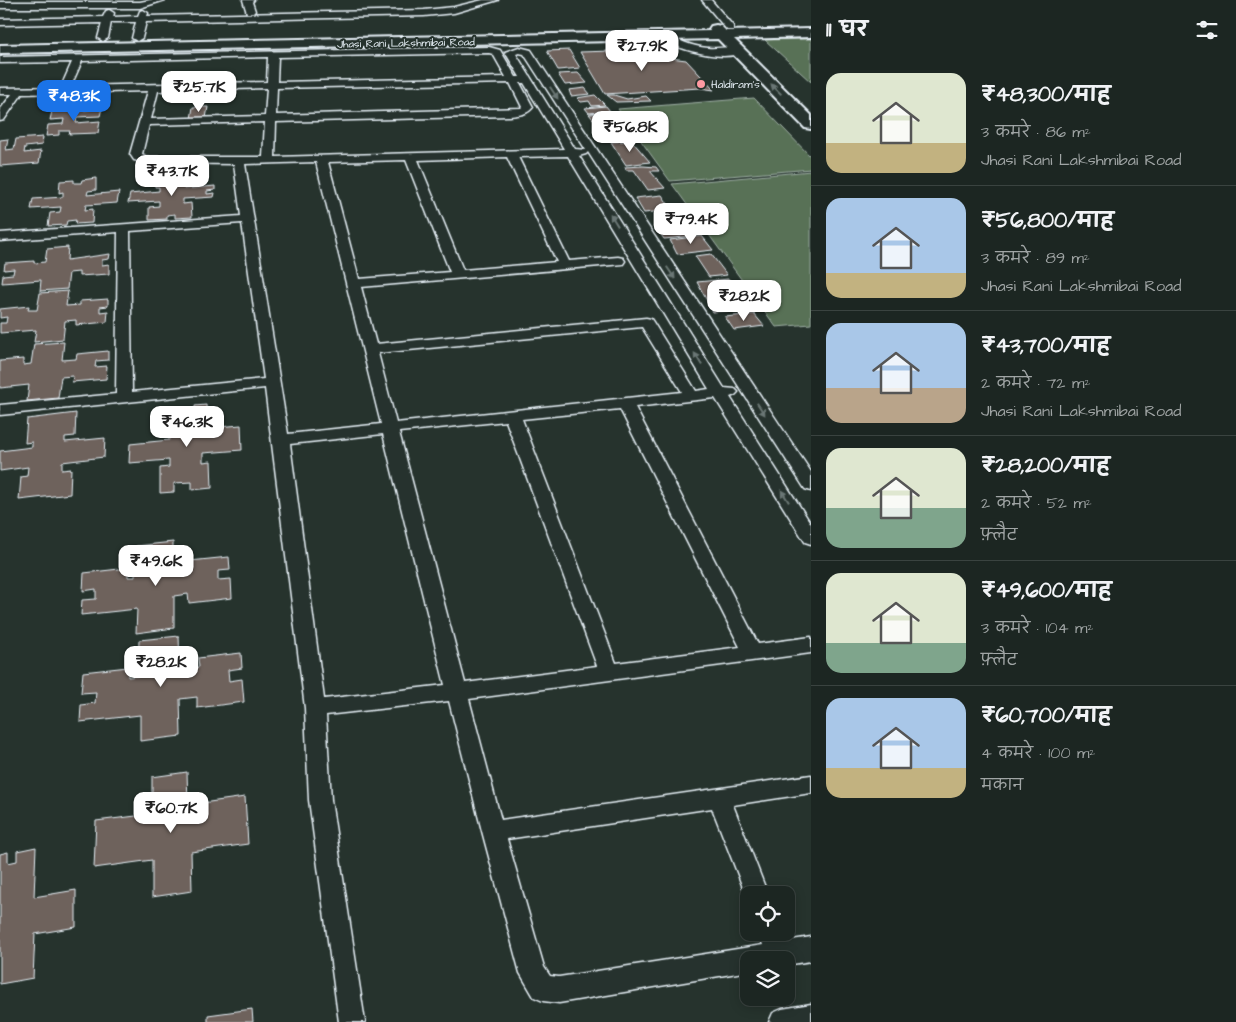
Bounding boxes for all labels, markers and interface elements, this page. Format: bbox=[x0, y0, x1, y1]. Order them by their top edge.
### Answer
text: 11 घर bbox=[826, 15, 868, 44]
icon: filters bbox=[1193, 16, 1221, 44]
pin: ₹27.9K bbox=[601, 30, 683, 72]
street label: Jhasi Rani Lakshmibai Road bbox=[337, 34, 475, 52]
text: ₹27.9K bbox=[616, 35, 668, 57]
pin: ₹25.7K bbox=[158, 70, 240, 113]
text: ₹25.7K bbox=[172, 76, 226, 98]
place label: Haldiram's bbox=[711, 77, 760, 92]
marker: Haldiram's bbox=[695, 78, 707, 90]
pin: ₹48.3K bbox=[33, 80, 115, 122]
text: ₹48,300/माह bbox=[981, 80, 1111, 109]
one-way arrow bbox=[771, 84, 783, 96]
text: ₹48.3K bbox=[48, 85, 100, 107]
one-way arrow bbox=[549, 86, 559, 100]
icon: home bbox=[866, 93, 926, 153]
pin: ₹56.8K bbox=[589, 110, 671, 153]
text: ₹56.8K bbox=[603, 116, 657, 138]
text: 3 कमरे · 86 m² bbox=[981, 121, 1091, 143]
text: Jhasi Rani Lakshmibai Road bbox=[981, 149, 1181, 171]
pin: ₹43.7K bbox=[131, 154, 213, 197]
text: ₹43.7K bbox=[146, 160, 198, 182]
pin: ₹79.4K bbox=[650, 202, 732, 245]
text: ₹56,800/माह bbox=[981, 206, 1114, 235]
text: ₹79.4K bbox=[665, 208, 717, 230]
one-way arrow bbox=[610, 213, 619, 226]
icon: home bbox=[866, 218, 926, 278]
text: 3 कमरे · 89 m² bbox=[981, 247, 1090, 269]
one-way arrow bbox=[666, 267, 676, 280]
text: Jhasi Rani Lakshmibai Road bbox=[981, 275, 1181, 297]
pin: ₹28.2K bbox=[703, 280, 785, 322]
text: ₹28.2K bbox=[718, 285, 770, 307]
text: ₹43,700/माह bbox=[981, 331, 1110, 360]
icon: home bbox=[866, 343, 926, 403]
one-way arrow bbox=[693, 352, 703, 366]
text: 2 कमरे · 72 m² bbox=[981, 372, 1090, 394]
text: Jhasi Rani Lakshmibai Road bbox=[981, 400, 1181, 422]
one-way arrow bbox=[756, 402, 766, 416]
pin: ₹46.3K bbox=[146, 406, 228, 448]
text: ₹46.3K bbox=[161, 411, 213, 433]
text: ₹28,200/माह bbox=[981, 451, 1110, 480]
icon: home bbox=[866, 468, 926, 528]
one-way arrow bbox=[780, 490, 790, 503]
text: 2 कमरे · 52 m² bbox=[981, 492, 1092, 514]
text: फ़्लैट bbox=[981, 524, 1017, 546]
pin: ₹49.6K bbox=[115, 544, 197, 587]
text: ₹49.6K bbox=[130, 550, 182, 572]
text: ₹49,600/माह bbox=[981, 576, 1112, 605]
icon: home bbox=[866, 593, 926, 653]
text: 3 कमरे · 104 m² bbox=[981, 617, 1093, 639]
pin: ₹28.2K bbox=[120, 646, 202, 688]
text: फ़्लैट bbox=[981, 649, 1017, 671]
text: ₹28.2K bbox=[135, 651, 187, 673]
text: ₹60,700/माह bbox=[981, 701, 1111, 730]
icon: home bbox=[866, 718, 926, 778]
text: 4 कमरे · 100 m² bbox=[981, 742, 1095, 764]
text: मकान bbox=[981, 774, 1023, 796]
pin: ₹60.7K bbox=[130, 792, 212, 834]
text: ₹60.7K bbox=[145, 797, 197, 819]
map controls bbox=[740, 886, 795, 1006]
button: locate bbox=[740, 886, 795, 941]
button: layers bbox=[740, 951, 795, 1006]

